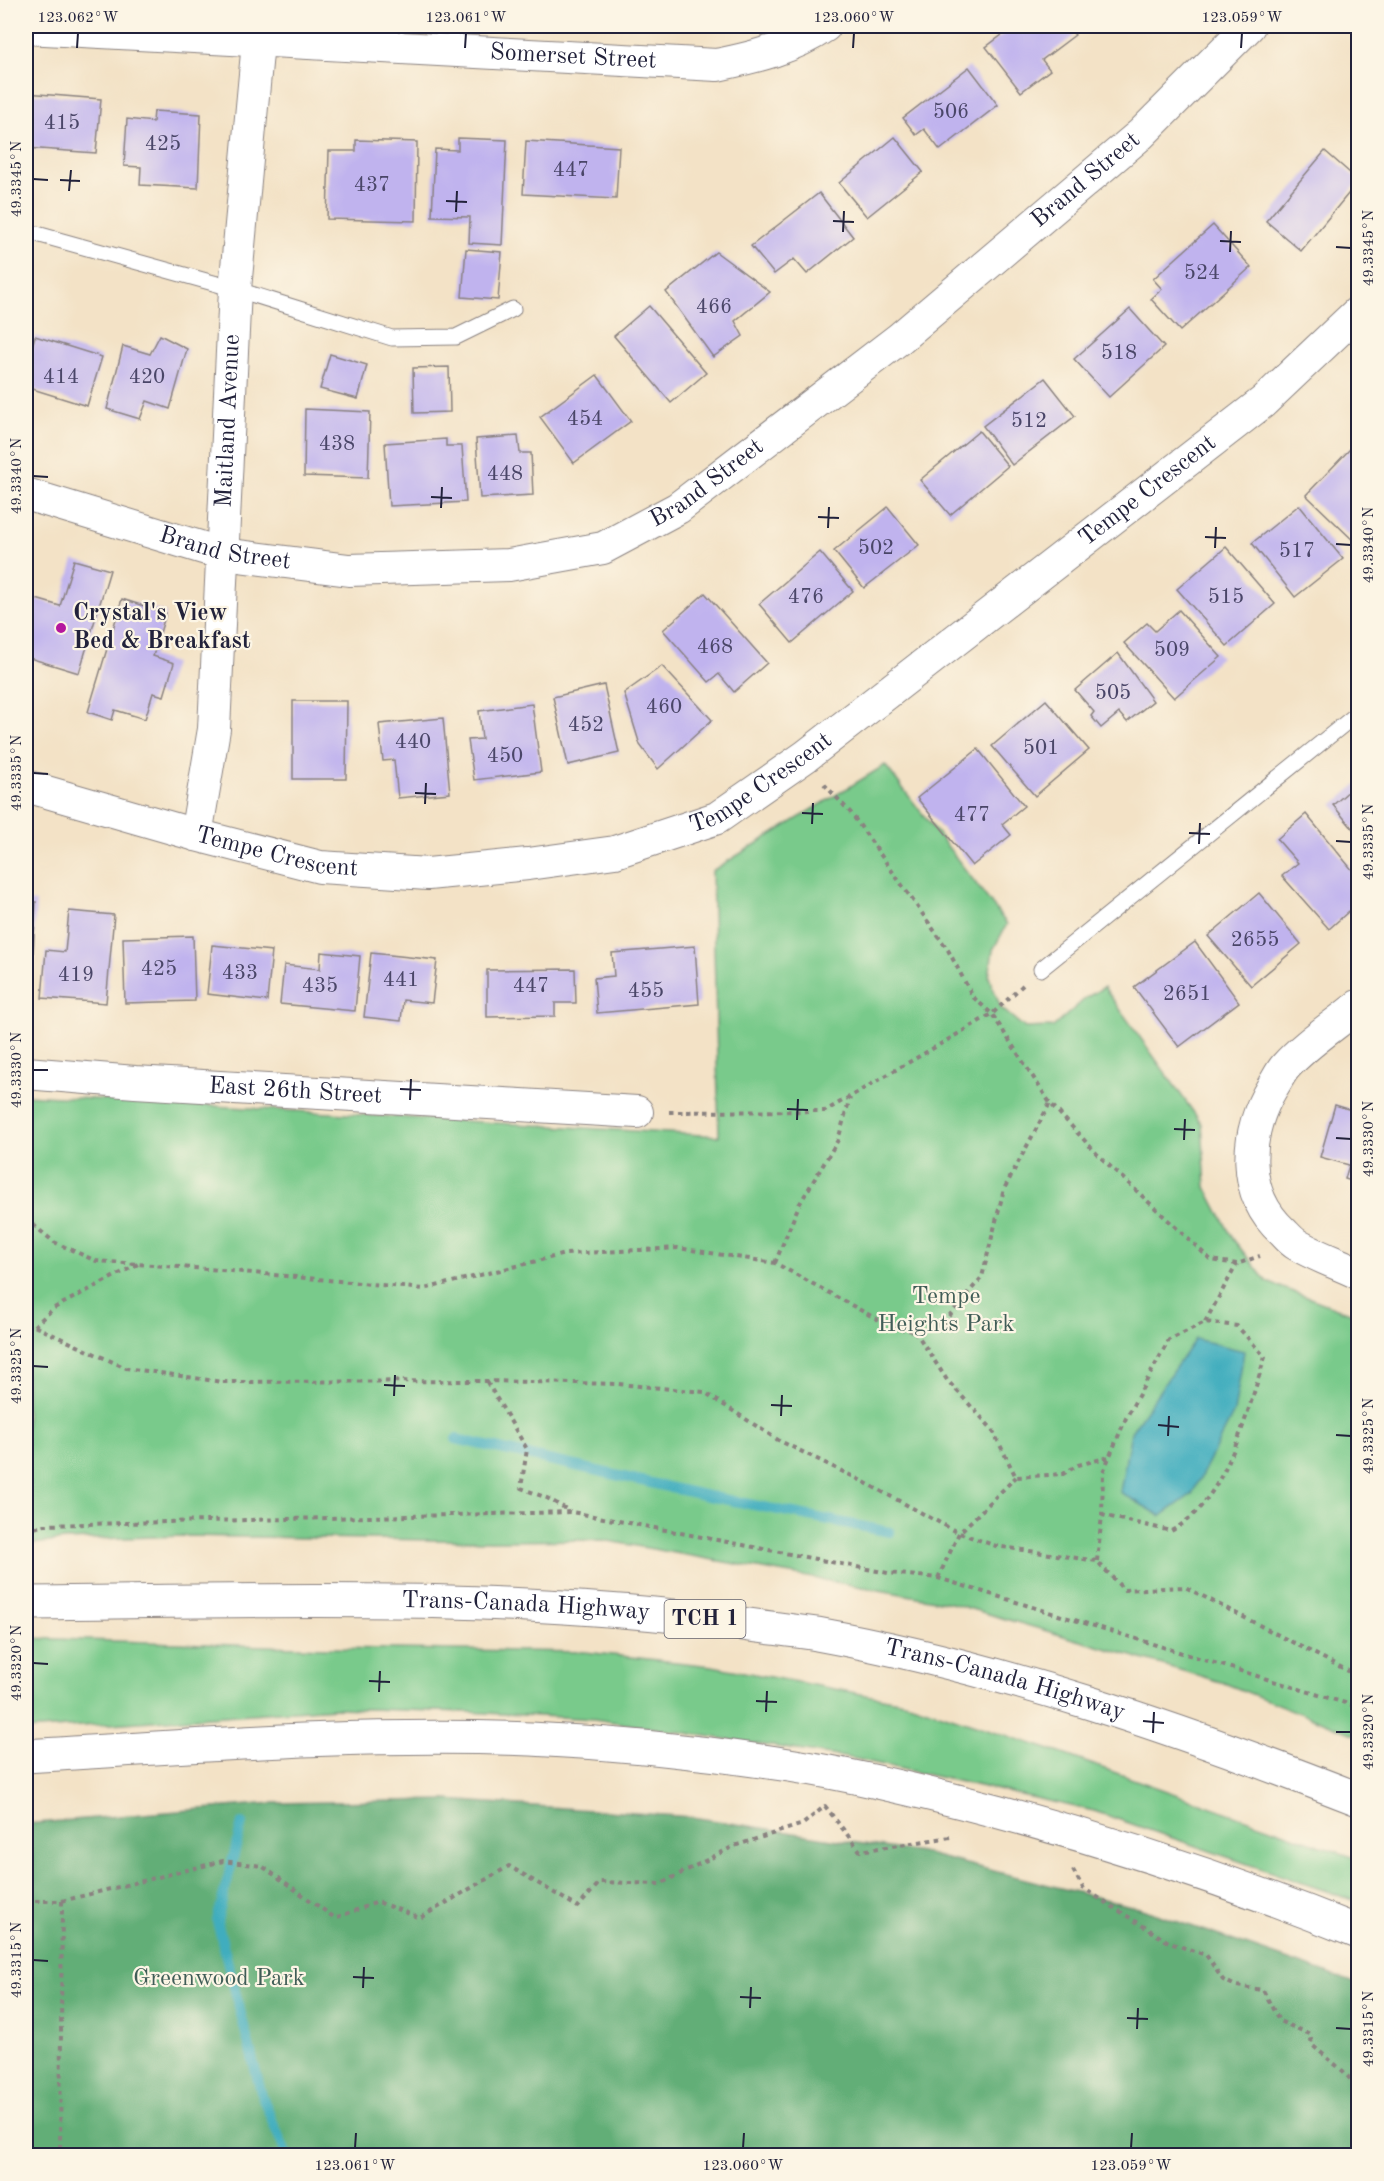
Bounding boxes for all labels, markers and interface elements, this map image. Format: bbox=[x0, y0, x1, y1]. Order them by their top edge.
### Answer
text: 123.062°W bbox=[37, 11, 119, 26]
text: 123.061°W bbox=[425, 11, 507, 26]
text: 123.060°W bbox=[813, 11, 895, 26]
text: 123.059°W bbox=[1201, 11, 1283, 26]
street label: Somerset Street bbox=[489, 41, 657, 74]
house number: 506 bbox=[933, 102, 969, 123]
house number: 415 bbox=[44, 113, 80, 134]
street label: Brand Street bbox=[1027, 128, 1145, 233]
house number: 425 bbox=[145, 134, 181, 155]
text: 49.3345°N bbox=[10, 140, 25, 217]
house number: 447 bbox=[553, 160, 589, 181]
house number: 437 bbox=[354, 175, 390, 196]
text: 49.3345°N bbox=[1362, 209, 1377, 286]
house number: 524 bbox=[1184, 263, 1220, 284]
house number: 466 bbox=[696, 297, 732, 318]
street label: Maitland Avenue bbox=[213, 334, 245, 508]
house number: 518 bbox=[1101, 343, 1137, 364]
house number: 414 bbox=[43, 367, 79, 388]
house number: 420 bbox=[129, 367, 165, 388]
house number: 454 bbox=[567, 409, 603, 430]
house number: 512 bbox=[1011, 411, 1047, 432]
street label: Tempe Crescent bbox=[1075, 431, 1221, 552]
house number: 438 bbox=[319, 434, 355, 455]
street label: Brand Street bbox=[646, 435, 768, 533]
text: 49.3340°N bbox=[10, 437, 25, 514]
house number: 448 bbox=[487, 464, 523, 485]
text: 49.3340°N bbox=[1362, 506, 1377, 583]
street label: Brand Street bbox=[156, 523, 292, 574]
house number: 502 bbox=[858, 538, 894, 559]
house number: 517 bbox=[1279, 541, 1315, 562]
house number: 476 bbox=[788, 587, 824, 608]
house number: 515 bbox=[1208, 587, 1244, 608]
place label: Crystal's View Bed & Breakfast bbox=[73, 602, 251, 654]
marker: Crystal's View Bed & Breakfast bbox=[54, 621, 68, 635]
house number: 468 bbox=[697, 637, 733, 658]
house number: 509 bbox=[1154, 640, 1190, 661]
house number: 505 bbox=[1095, 683, 1131, 704]
house number: 460 bbox=[646, 697, 682, 718]
house number: 452 bbox=[568, 715, 604, 736]
street label: Tempe Crescent bbox=[687, 728, 837, 838]
house number: 440 bbox=[395, 732, 431, 753]
text: 49.3335°N bbox=[10, 734, 25, 811]
house number: 501 bbox=[1023, 738, 1059, 759]
house number: 450 bbox=[487, 746, 523, 767]
text: 49.3335°N bbox=[1362, 803, 1377, 880]
house number: 477 bbox=[954, 805, 990, 826]
street label: Tempe Crescent bbox=[193, 823, 359, 881]
house number: 2655 bbox=[1231, 930, 1279, 951]
house number: 425 bbox=[141, 959, 177, 980]
house number: 433 bbox=[222, 963, 258, 984]
house number: 419 bbox=[58, 965, 94, 986]
house number: 441 bbox=[383, 970, 419, 991]
house number: 435 bbox=[302, 976, 338, 997]
house number: 447 bbox=[513, 976, 549, 997]
house number: 455 bbox=[628, 981, 664, 1002]
house number: 2651 bbox=[1163, 984, 1211, 1005]
text: 49.3330°N bbox=[10, 1031, 25, 1108]
street label: East 26th Street bbox=[208, 1074, 383, 1109]
text: 49.3330°N bbox=[1362, 1100, 1377, 1177]
park label: Tempe Heights Park bbox=[877, 1285, 1015, 1337]
text: 49.3325°N bbox=[10, 1327, 25, 1404]
text: 49.3325°N bbox=[1362, 1397, 1377, 1474]
street label: Trans-Canada Highway bbox=[402, 1589, 651, 1625]
road number: TCH 1 bbox=[664, 1600, 746, 1638]
text: 49.3320°N bbox=[10, 1624, 25, 1701]
street label: Trans-Canada Highway bbox=[882, 1636, 1128, 1725]
text: 49.3320°N bbox=[1362, 1693, 1377, 1770]
text: 49.3315°N bbox=[10, 1921, 25, 1998]
park label: Greenwood Park bbox=[133, 1967, 305, 1991]
text: 49.3315°N bbox=[1362, 1990, 1377, 2067]
text: 123.061°W bbox=[314, 2159, 396, 2174]
text: 123.060°W bbox=[702, 2159, 784, 2174]
text: 123.059°W bbox=[1090, 2159, 1172, 2174]

